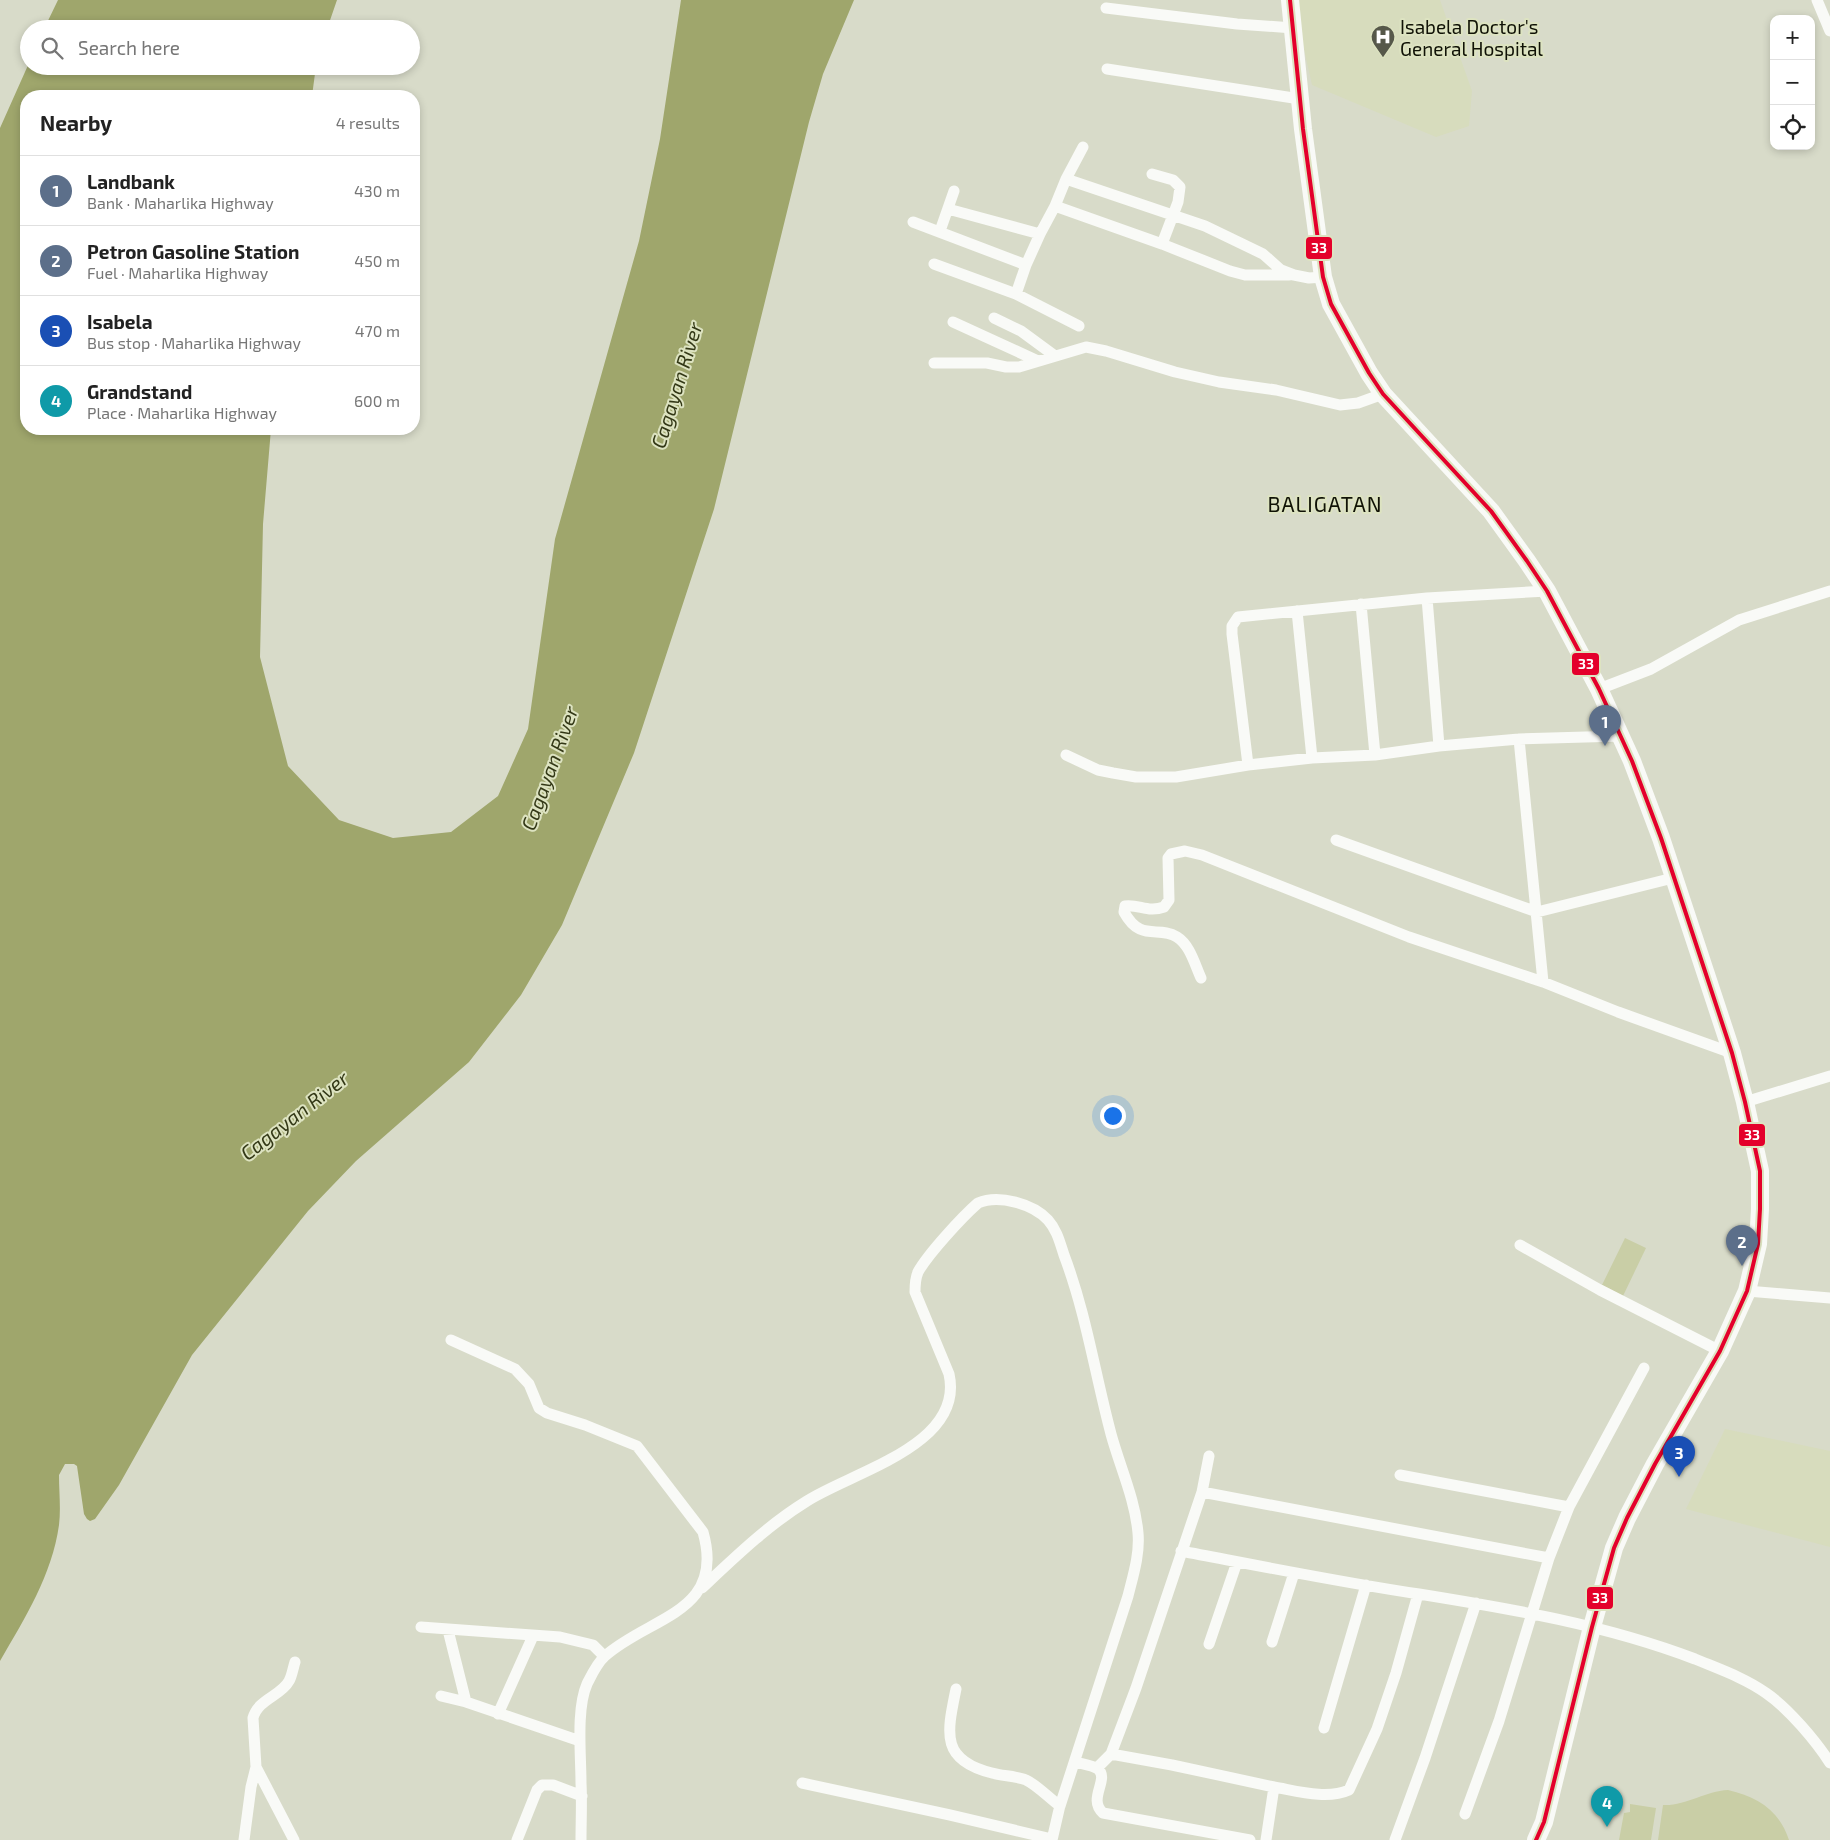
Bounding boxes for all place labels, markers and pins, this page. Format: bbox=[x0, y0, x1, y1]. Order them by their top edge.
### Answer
place label: Isabela Doctor's General Hospital bbox=[1400, 15, 1543, 60]
hospital icon: Isabela Doctor's General Hospital bbox=[1370, 24, 1396, 58]
pin: 1 bbox=[1589, 705, 1621, 746]
pin: 2 bbox=[1726, 1225, 1758, 1266]
pin: 3 bbox=[1663, 1436, 1695, 1477]
pin: 4 bbox=[1591, 1786, 1623, 1827]

